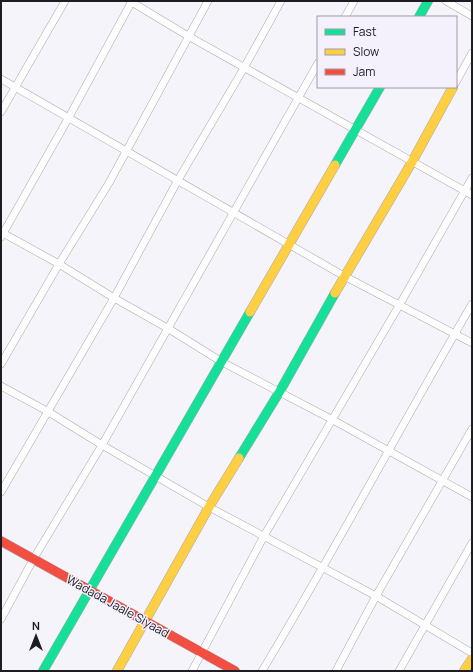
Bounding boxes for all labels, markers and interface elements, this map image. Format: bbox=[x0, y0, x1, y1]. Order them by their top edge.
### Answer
legend bbox=[317, 16, 457, 88]
text: Fast bbox=[353, 23, 377, 40]
text: Slow bbox=[353, 43, 379, 60]
text: Jam bbox=[353, 63, 375, 80]
street label: Wadada Jaale Siyaad bbox=[64, 571, 172, 641]
north arrow bbox=[16, 616, 56, 656]
text: N bbox=[32, 618, 40, 633]

